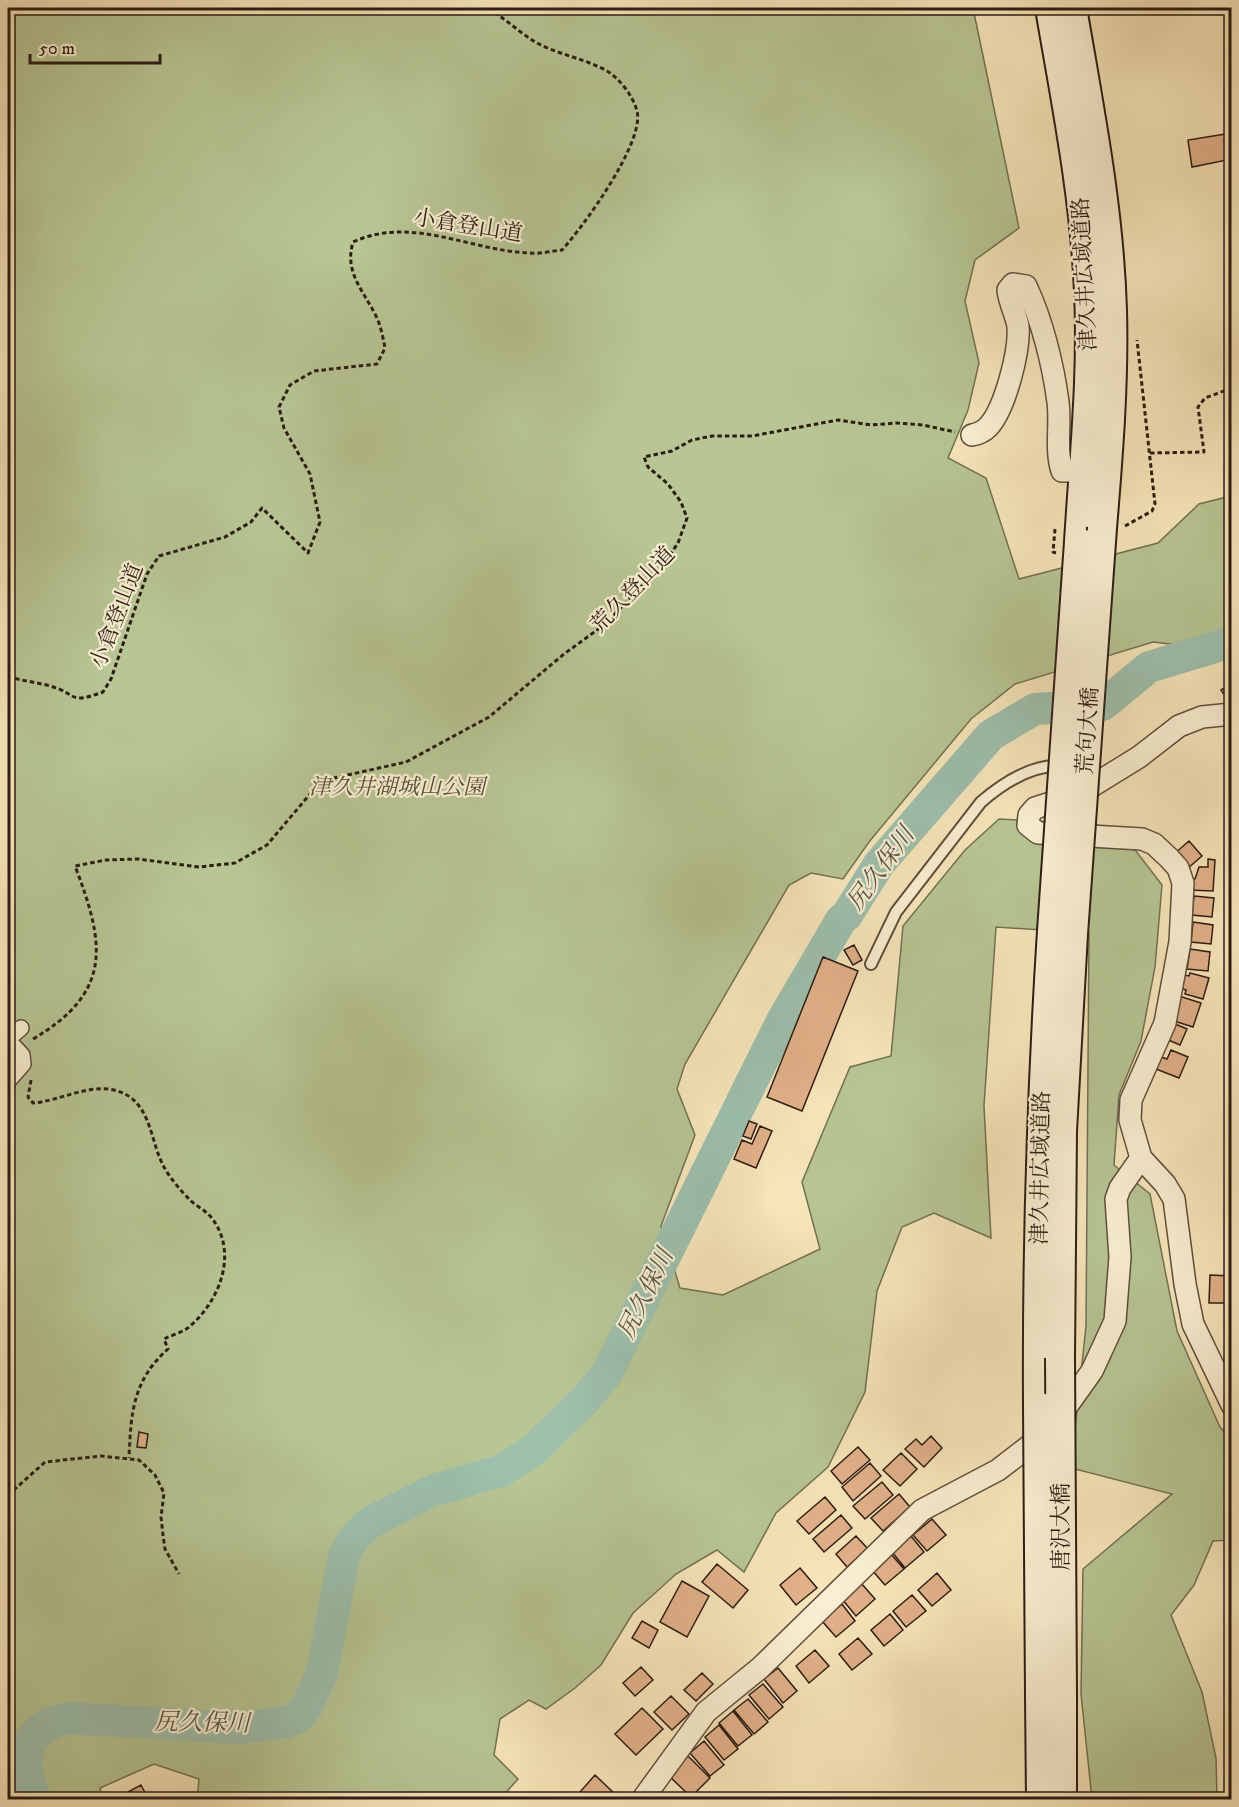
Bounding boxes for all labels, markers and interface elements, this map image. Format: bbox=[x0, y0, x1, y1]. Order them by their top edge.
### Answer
scale bar bbox=[30, 27, 160, 65]
text: 50 m bbox=[39, 38, 75, 60]
street label: 津久井広域道路 bbox=[1067, 196, 1103, 352]
street label: 小倉登山道 bbox=[412, 204, 524, 248]
street label: 荒久登山道 bbox=[585, 541, 681, 639]
street label: 小倉登山道 bbox=[85, 560, 149, 672]
street label: 荒句大橋 bbox=[1071, 686, 1105, 776]
park label: 津久井湖城山公園 bbox=[309, 774, 488, 801]
water label: 尻久保川 bbox=[841, 819, 923, 917]
street label: 津久井広域道路 bbox=[1026, 1091, 1056, 1245]
water label: 尻久保川 bbox=[611, 1242, 682, 1344]
street label: 唐沢大橋 bbox=[1048, 1483, 1075, 1571]
water label: 尻久保川 bbox=[154, 1707, 253, 1739]

